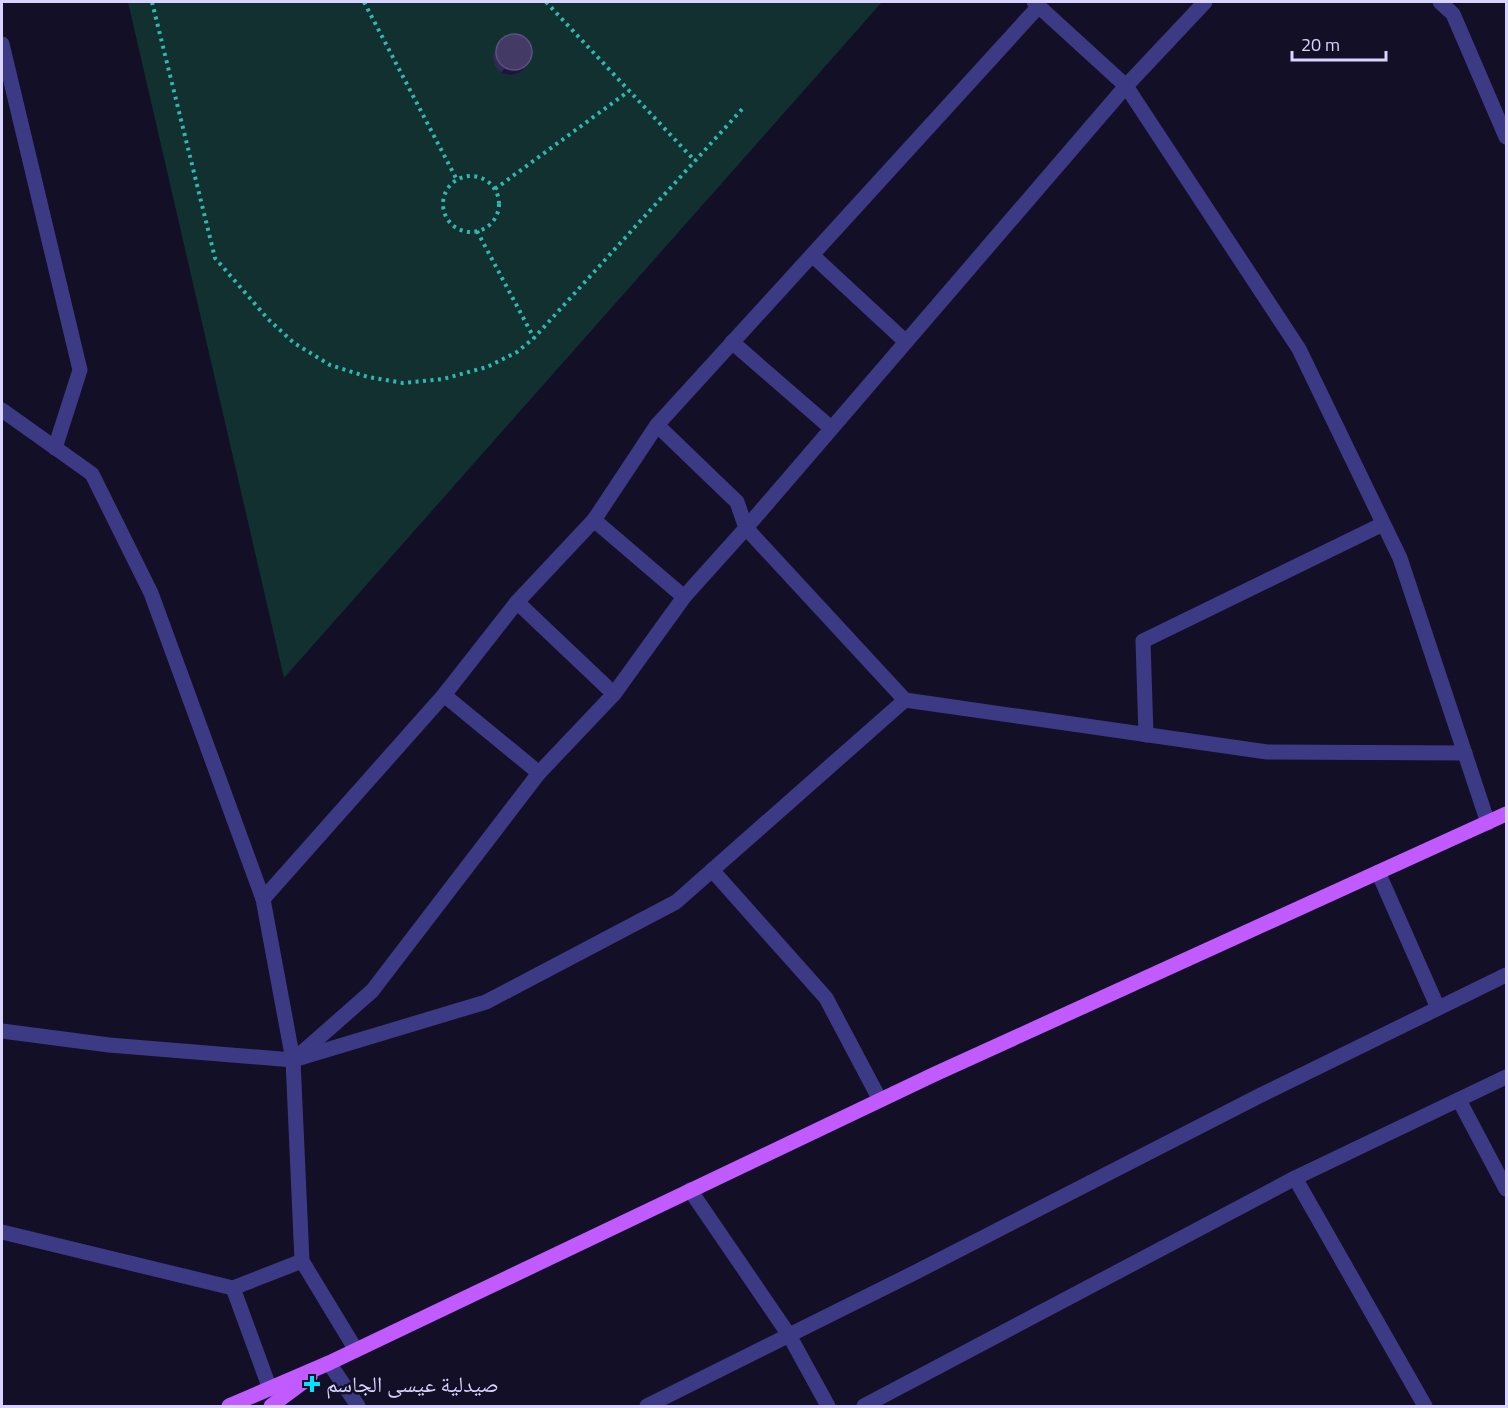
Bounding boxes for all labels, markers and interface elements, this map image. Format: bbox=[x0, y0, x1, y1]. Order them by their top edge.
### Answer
scale bar bbox=[1292, 24, 1386, 62]
text: 20 m bbox=[1301, 31, 1340, 58]
place label: صيدلية عيسى الجاسم bbox=[326, 1367, 499, 1401]
marker: صيدلية عيسى الجاسم bbox=[303, 1375, 321, 1393]

